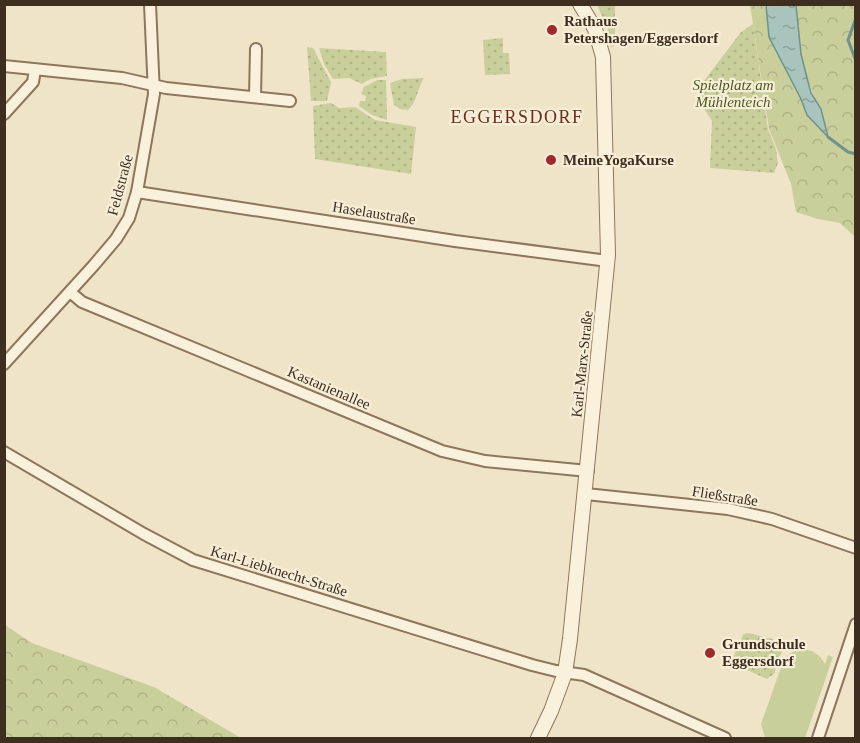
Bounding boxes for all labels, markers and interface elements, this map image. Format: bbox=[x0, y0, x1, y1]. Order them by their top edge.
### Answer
place label: Rathaus Petershagen/Eggersdorf bbox=[564, 13, 719, 46]
marker: Rathaus Petershagen/Eggersdorf bbox=[545, 23, 559, 37]
park label: Spielplatz am Mühlenteich bbox=[692, 77, 774, 110]
district label: EGGERSDORF bbox=[450, 107, 584, 127]
street label: Feldstraße bbox=[104, 152, 136, 217]
place label: MeineYogaKurse bbox=[563, 152, 674, 168]
marker: MeineYogaKurse bbox=[544, 153, 558, 167]
street label: Haselaustraße bbox=[331, 199, 417, 228]
street label: Karl-Marx-Straße bbox=[568, 309, 596, 418]
street label: Kastanienallee bbox=[285, 363, 373, 413]
street label: Fließstraße bbox=[691, 483, 760, 509]
street label: Karl-Liebknecht-Straße bbox=[209, 543, 350, 600]
place label: Grundschule Eggersdorf bbox=[722, 636, 806, 669]
marker: Grundschule Eggersdorf bbox=[703, 646, 717, 660]

